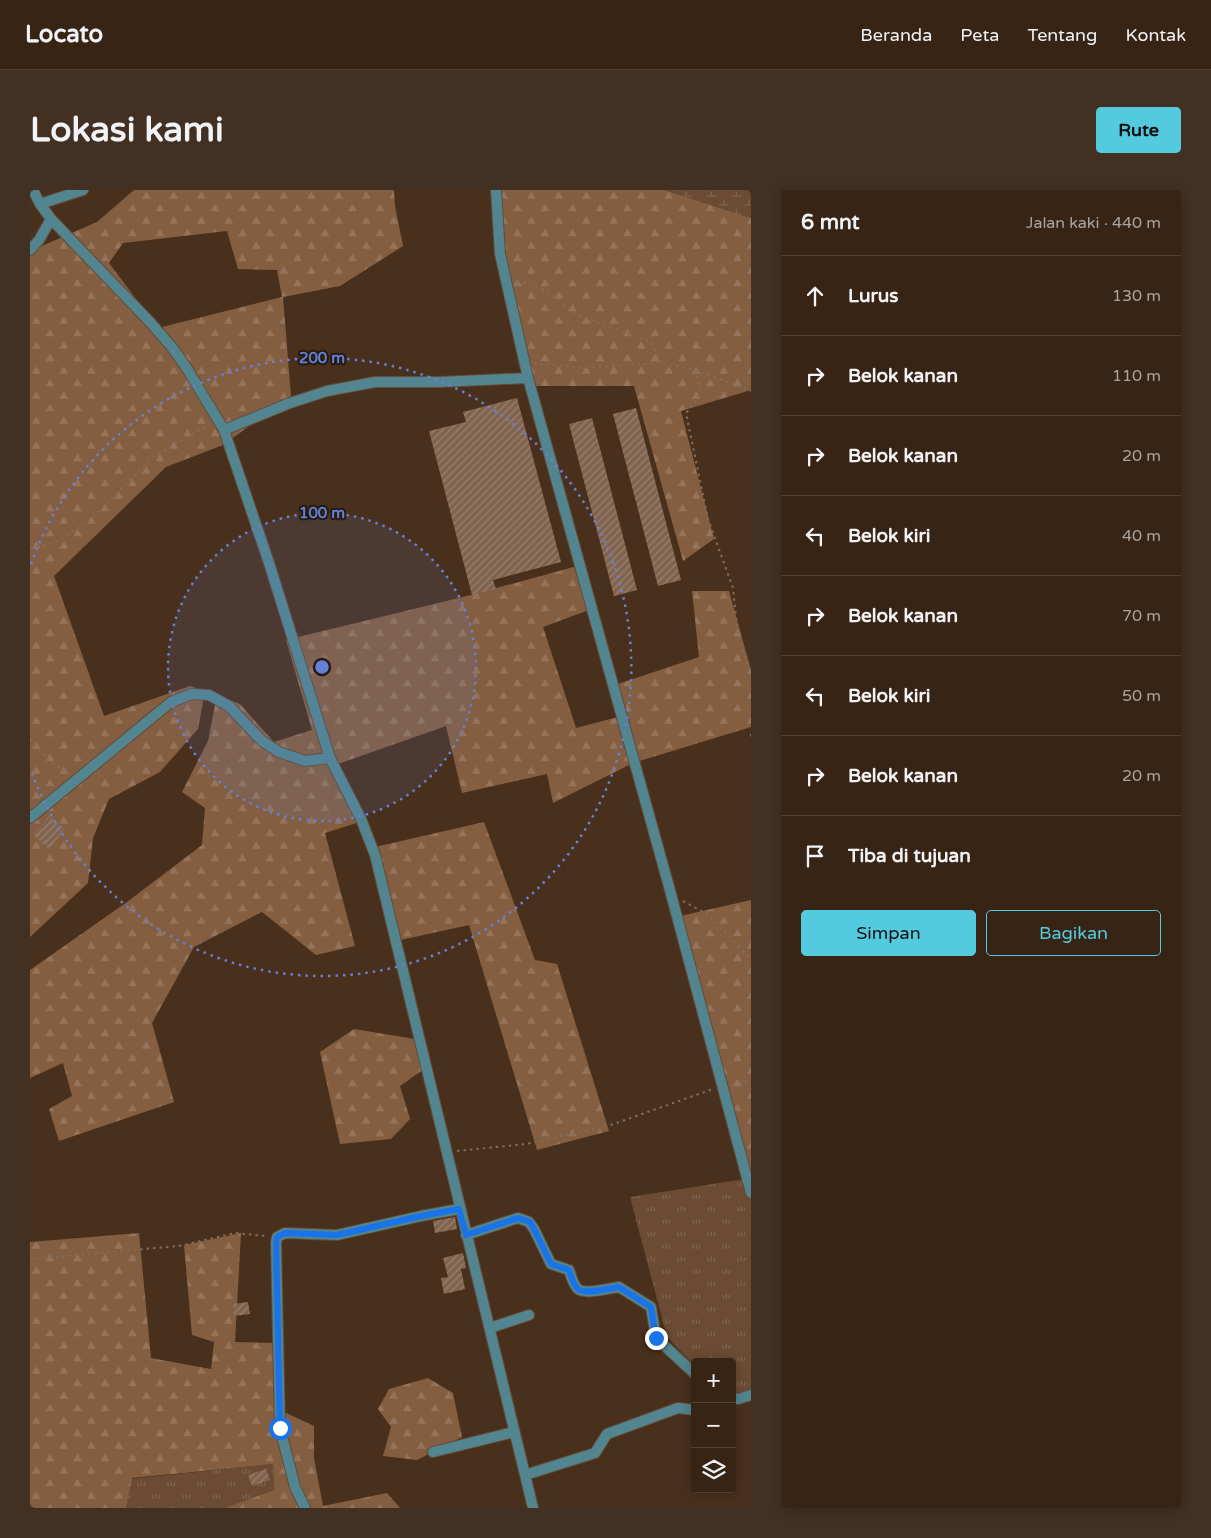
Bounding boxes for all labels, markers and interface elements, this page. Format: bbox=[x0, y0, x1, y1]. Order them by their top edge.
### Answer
text: Locato bbox=[25, 20, 103, 49]
text: Beranda bbox=[860, 24, 932, 46]
text: Peta bbox=[960, 24, 999, 46]
text: Tentang bbox=[1027, 24, 1097, 46]
text: Kontak bbox=[1125, 24, 1186, 46]
button: Rute bbox=[1096, 107, 1181, 153]
text: Lokasi kami bbox=[30, 109, 224, 151]
text: 6 mnt bbox=[801, 210, 860, 235]
text: Jalan kaki · 440 m bbox=[1026, 213, 1161, 233]
icon: ahead bbox=[801, 282, 829, 310]
text: Lurus bbox=[848, 285, 898, 307]
text: 130 m bbox=[1112, 286, 1161, 306]
text: 200 m bbox=[299, 349, 345, 367]
icon: right bbox=[801, 362, 829, 390]
text: Belok kanan bbox=[848, 365, 958, 387]
text: 110 m bbox=[1112, 366, 1161, 386]
icon: right bbox=[801, 442, 829, 470]
text: Belok kanan bbox=[848, 445, 958, 467]
text: 20 m bbox=[1122, 446, 1161, 466]
text: 100 m bbox=[299, 504, 345, 522]
icon: left bbox=[801, 522, 829, 550]
text: Belok kiri bbox=[848, 525, 931, 547]
text: 40 m bbox=[1122, 526, 1161, 546]
icon: right bbox=[801, 602, 829, 630]
text: Belok kanan bbox=[848, 605, 958, 627]
text: 70 m bbox=[1122, 606, 1161, 626]
centre of rings bbox=[313, 658, 331, 676]
icon: left bbox=[801, 682, 829, 710]
text: Belok kiri bbox=[848, 685, 931, 707]
text: 50 m bbox=[1122, 686, 1161, 706]
icon: right bbox=[801, 762, 829, 790]
text: Belok kanan bbox=[848, 765, 958, 787]
text: 20 m bbox=[1122, 766, 1161, 786]
icon: arrive bbox=[801, 842, 829, 870]
text: Tiba di tujuan bbox=[848, 845, 971, 867]
button: Simpan bbox=[801, 910, 976, 956]
button: Bagikan bbox=[986, 910, 1161, 956]
route end bbox=[645, 1327, 668, 1350]
map controls bbox=[691, 1358, 736, 1493]
button: + bbox=[691, 1358, 736, 1403]
button: − bbox=[691, 1403, 736, 1448]
route start bbox=[269, 1417, 292, 1440]
button: layers bbox=[691, 1448, 736, 1493]

